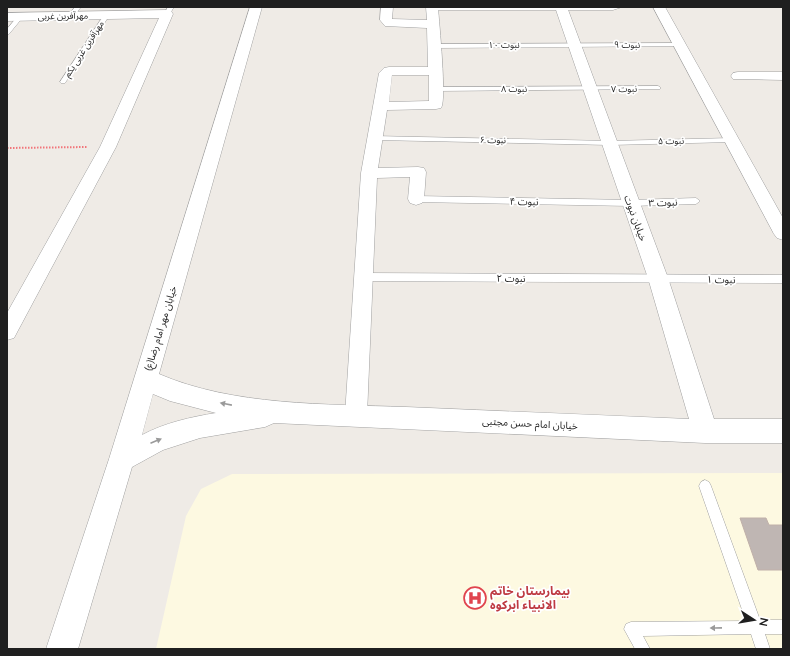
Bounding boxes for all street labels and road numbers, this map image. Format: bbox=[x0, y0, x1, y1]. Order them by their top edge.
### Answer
street label: مهرآفرین غربی bbox=[38, 10, 89, 22]
street label: مهرآفرین غربی یکم bbox=[61, 18, 108, 80]
street label: نبوت ۱۰ bbox=[488, 39, 520, 51]
street label: نبوت ۹ bbox=[614, 39, 640, 51]
street label: نبوت ۸ bbox=[501, 83, 527, 95]
street label: نبوت ۷ bbox=[611, 83, 637, 95]
street label: نبوت ۶ bbox=[480, 134, 506, 146]
street label: نبوت ۵ bbox=[658, 135, 684, 147]
street label: خیابان نبوت bbox=[621, 193, 650, 243]
street label: نبوت ۴ bbox=[509, 195, 539, 208]
street label: نبوت ۳ bbox=[648, 195, 678, 210]
street label: نبوت ۲ bbox=[496, 272, 526, 285]
street label: نبوت ۱ bbox=[706, 273, 736, 286]
street label: خیابان مهر امام رضا(ع) bbox=[141, 284, 182, 373]
street label: خیابان امام حسن مجتبی bbox=[482, 414, 578, 435]

